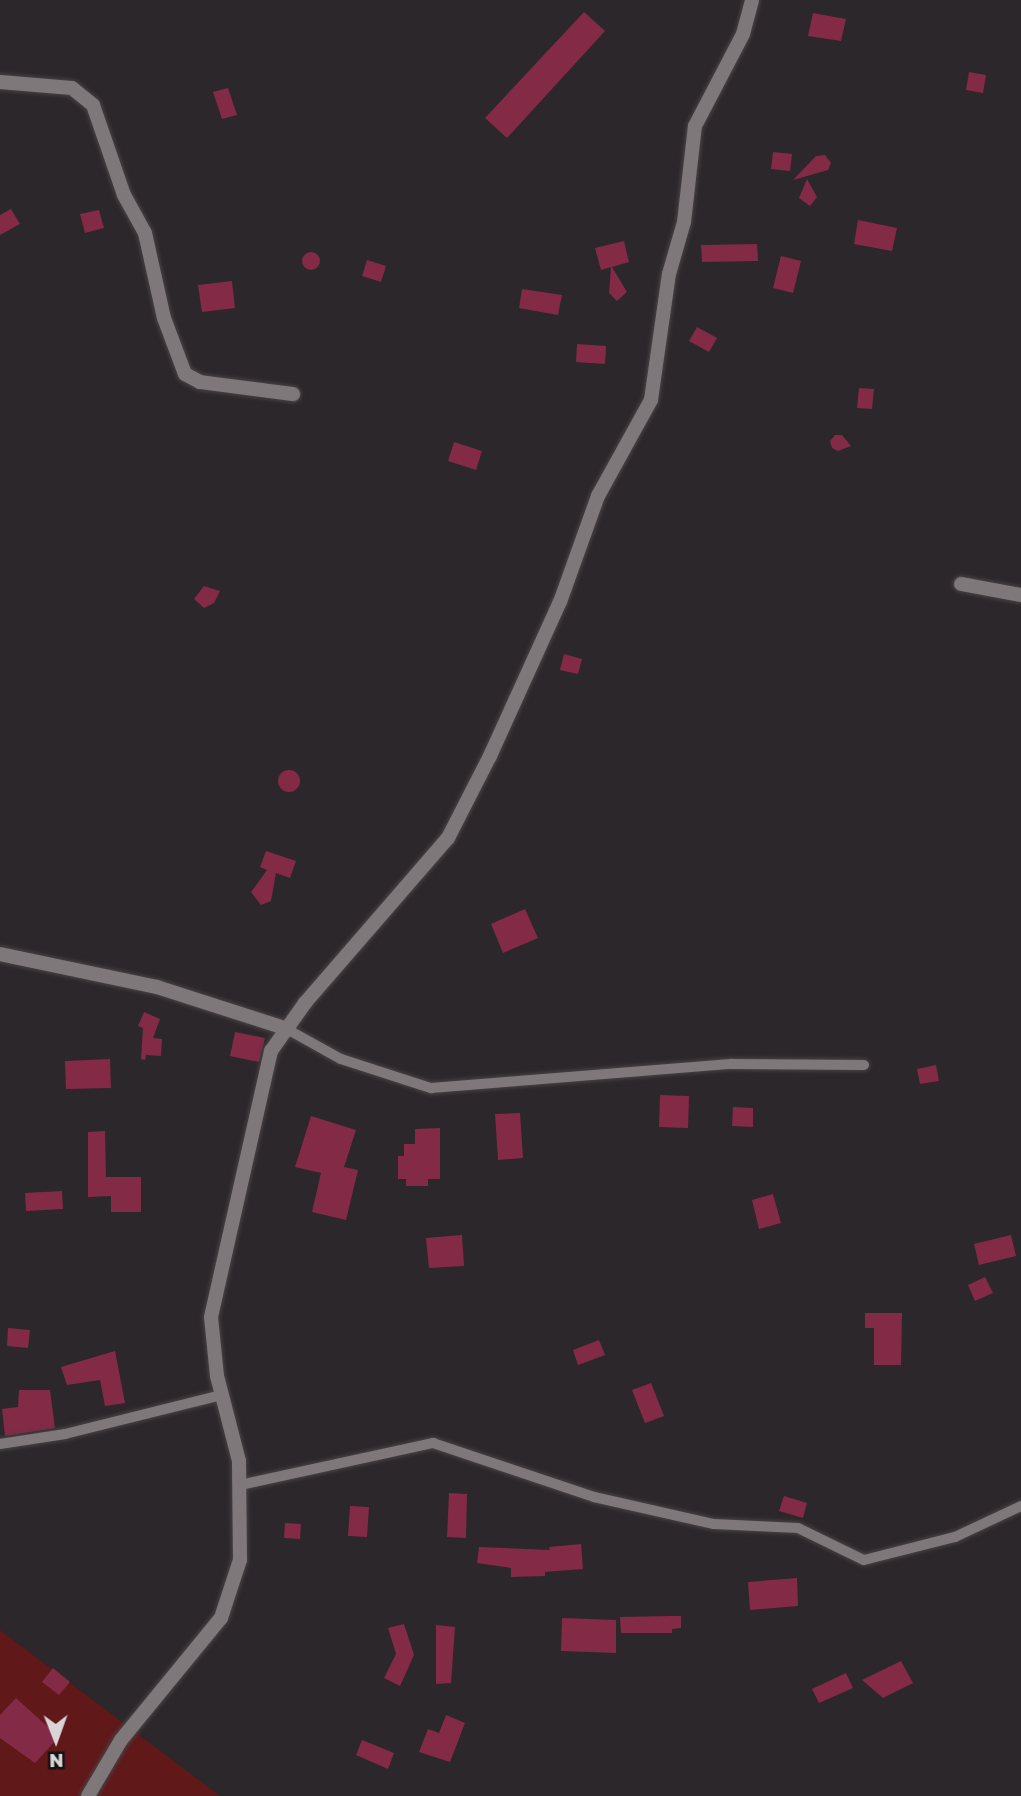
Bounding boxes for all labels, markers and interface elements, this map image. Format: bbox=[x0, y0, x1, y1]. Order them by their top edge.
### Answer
north arrow bbox=[21, 1705, 91, 1775]
text: N bbox=[49, 1750, 64, 1773]

